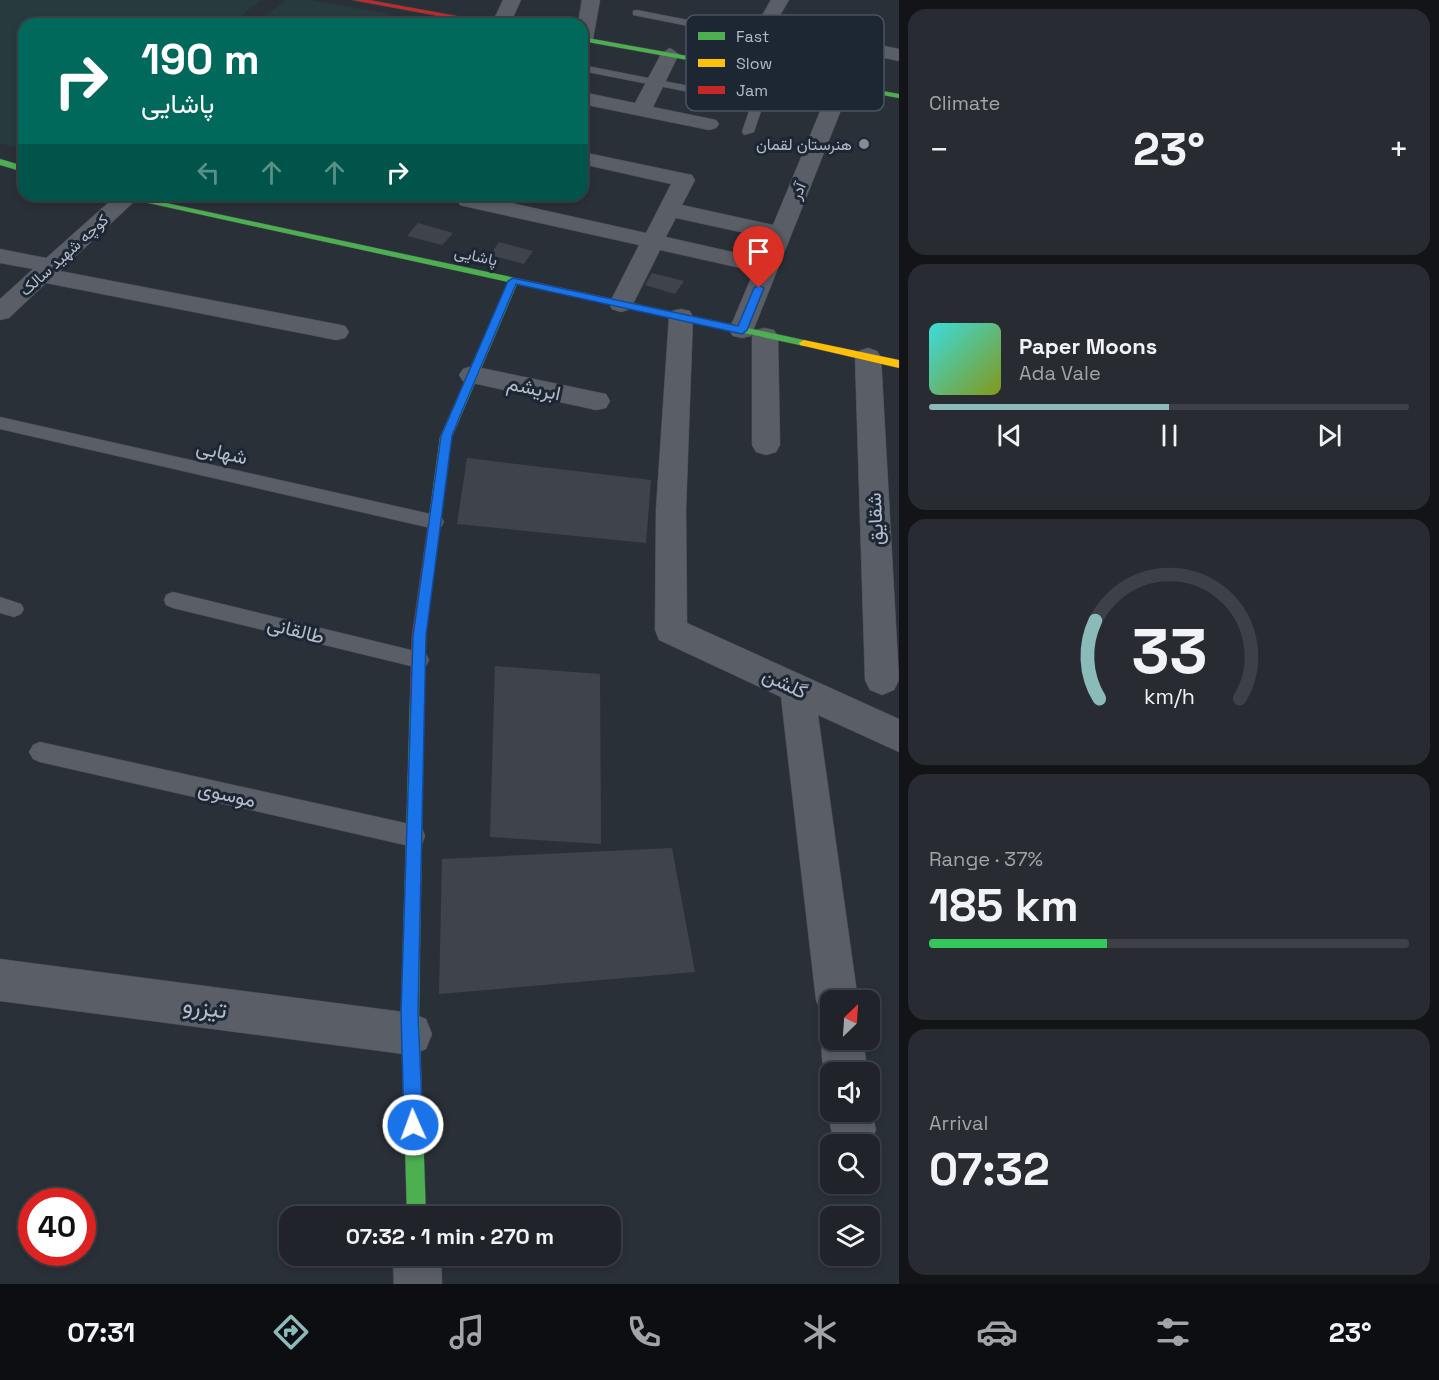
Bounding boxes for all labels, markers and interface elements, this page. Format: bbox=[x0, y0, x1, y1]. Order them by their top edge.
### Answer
legend bbox=[686, 15, 884, 111]
text: Fast bbox=[736, 26, 769, 47]
text: 190 m bbox=[141, 33, 260, 86]
icon: right bbox=[42, 42, 120, 120]
text: Slow bbox=[736, 53, 772, 74]
text: Jam bbox=[736, 80, 768, 101]
text: پاشایی bbox=[141, 86, 214, 121]
text: Climate bbox=[929, 90, 1000, 116]
text: 23° bbox=[1133, 121, 1205, 178]
text: − bbox=[929, 129, 949, 171]
text: + bbox=[1389, 129, 1409, 171]
place label: هنرستان لقمان bbox=[756, 134, 852, 155]
marker: هنرستان لقمان bbox=[857, 137, 871, 151]
icon: left bbox=[192, 156, 225, 189]
icon: ahead bbox=[255, 156, 288, 189]
icon: ahead bbox=[318, 156, 351, 189]
icon: right bbox=[381, 156, 414, 189]
street label: آدر bbox=[785, 178, 811, 204]
street label: کوچه شهید سالک bbox=[15, 209, 114, 301]
pin bbox=[733, 226, 784, 288]
icon: arrive bbox=[742, 235, 775, 268]
street label: پاشایی bbox=[452, 241, 499, 272]
text: Paper Moons bbox=[1019, 332, 1157, 360]
text: Ada Vale bbox=[1019, 360, 1101, 386]
street label: ابریشم bbox=[505, 370, 563, 406]
icon: previous bbox=[993, 419, 1026, 452]
icon: pause bbox=[1153, 419, 1186, 452]
icon: next bbox=[1313, 419, 1346, 452]
street label: شهابی bbox=[194, 434, 250, 470]
street label: شقایق bbox=[861, 492, 889, 546]
street label: طالقانی bbox=[265, 610, 327, 650]
text: 33 bbox=[1131, 612, 1207, 691]
street label: گلشن bbox=[758, 661, 812, 705]
text: km/h bbox=[1143, 683, 1195, 710]
street label: موسوی bbox=[196, 775, 258, 813]
text: Range · 37% bbox=[929, 846, 1043, 872]
text: 185 km bbox=[929, 877, 1079, 934]
street label: تیزرو bbox=[181, 989, 229, 1025]
north arrow bbox=[820, 990, 880, 1050]
map controls bbox=[820, 990, 880, 1266]
button: sound bbox=[820, 1062, 880, 1122]
position arrow bbox=[381, 1093, 445, 1157]
text: Arrival bbox=[929, 1110, 988, 1136]
button: search bbox=[820, 1134, 880, 1194]
text: 07:32 bbox=[929, 1141, 1050, 1198]
speed limit sign: 40 bbox=[18, 1188, 96, 1266]
button: layers bbox=[820, 1206, 880, 1266]
text: 07:32 · 1 min · 270 m bbox=[346, 1222, 554, 1250]
icon: directions bbox=[270, 1311, 312, 1353]
icon: music bbox=[446, 1311, 488, 1353]
icon: phone bbox=[623, 1311, 665, 1353]
icon: climate bbox=[799, 1311, 841, 1353]
icon: car bbox=[976, 1311, 1018, 1353]
icon: filters bbox=[1152, 1311, 1194, 1353]
text: 07:31 bbox=[67, 1315, 135, 1350]
text: 23° bbox=[1329, 1315, 1372, 1350]

